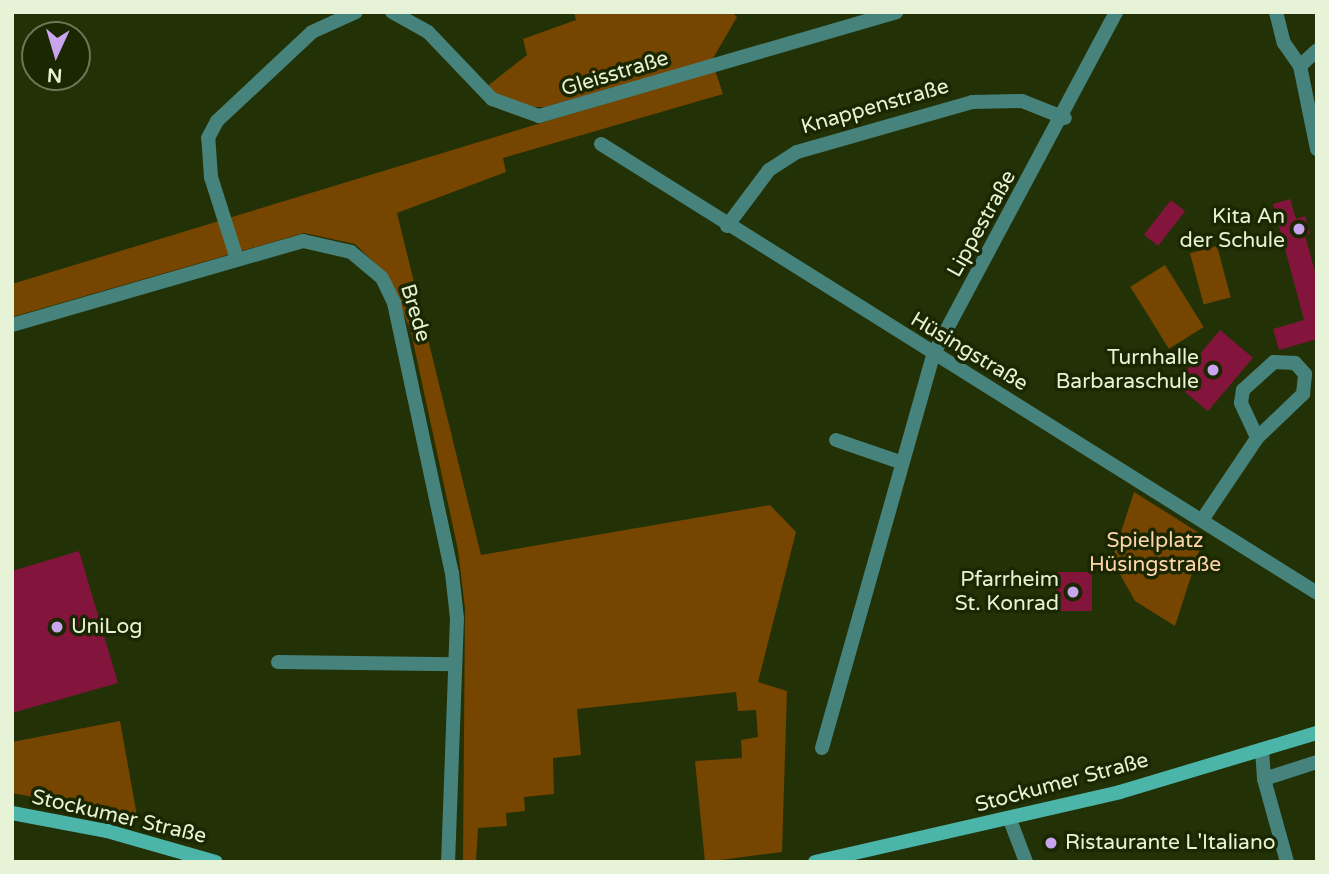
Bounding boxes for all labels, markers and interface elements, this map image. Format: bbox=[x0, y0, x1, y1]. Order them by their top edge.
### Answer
north arrow bbox=[21, 21, 91, 91]
street label: Gleisstraße bbox=[558, 46, 672, 102]
text: N bbox=[46, 63, 63, 86]
street label: Knappenstraße bbox=[798, 74, 952, 140]
street label: Lippestraße bbox=[942, 166, 1022, 282]
place label: Kita An der Schule bbox=[1180, 204, 1285, 254]
marker: Kita An der Schule bbox=[1291, 221, 1307, 237]
street label: Brede bbox=[394, 281, 436, 345]
street label: Hüsingstraße bbox=[906, 307, 1032, 397]
place label: Turnhalle Barbaraschule bbox=[1056, 345, 1199, 395]
marker: Turnhalle Barbaraschule bbox=[1205, 362, 1221, 378]
park label: Spielplatz Hüsingstraße bbox=[1089, 528, 1221, 578]
place label: Pfarrheim St. Konrad bbox=[955, 567, 1059, 617]
marker: Pfarrheim St. Konrad bbox=[1065, 584, 1081, 600]
place label: UniLog bbox=[71, 614, 142, 640]
marker: UniLog bbox=[49, 619, 65, 635]
street label: Stockumer Straße bbox=[973, 748, 1151, 818]
street label: Stockumer Straße bbox=[29, 785, 209, 849]
place label: Ristaurante L'Italiano bbox=[1065, 830, 1275, 856]
marker: Ristaurante L'Italiano bbox=[1043, 835, 1059, 851]

